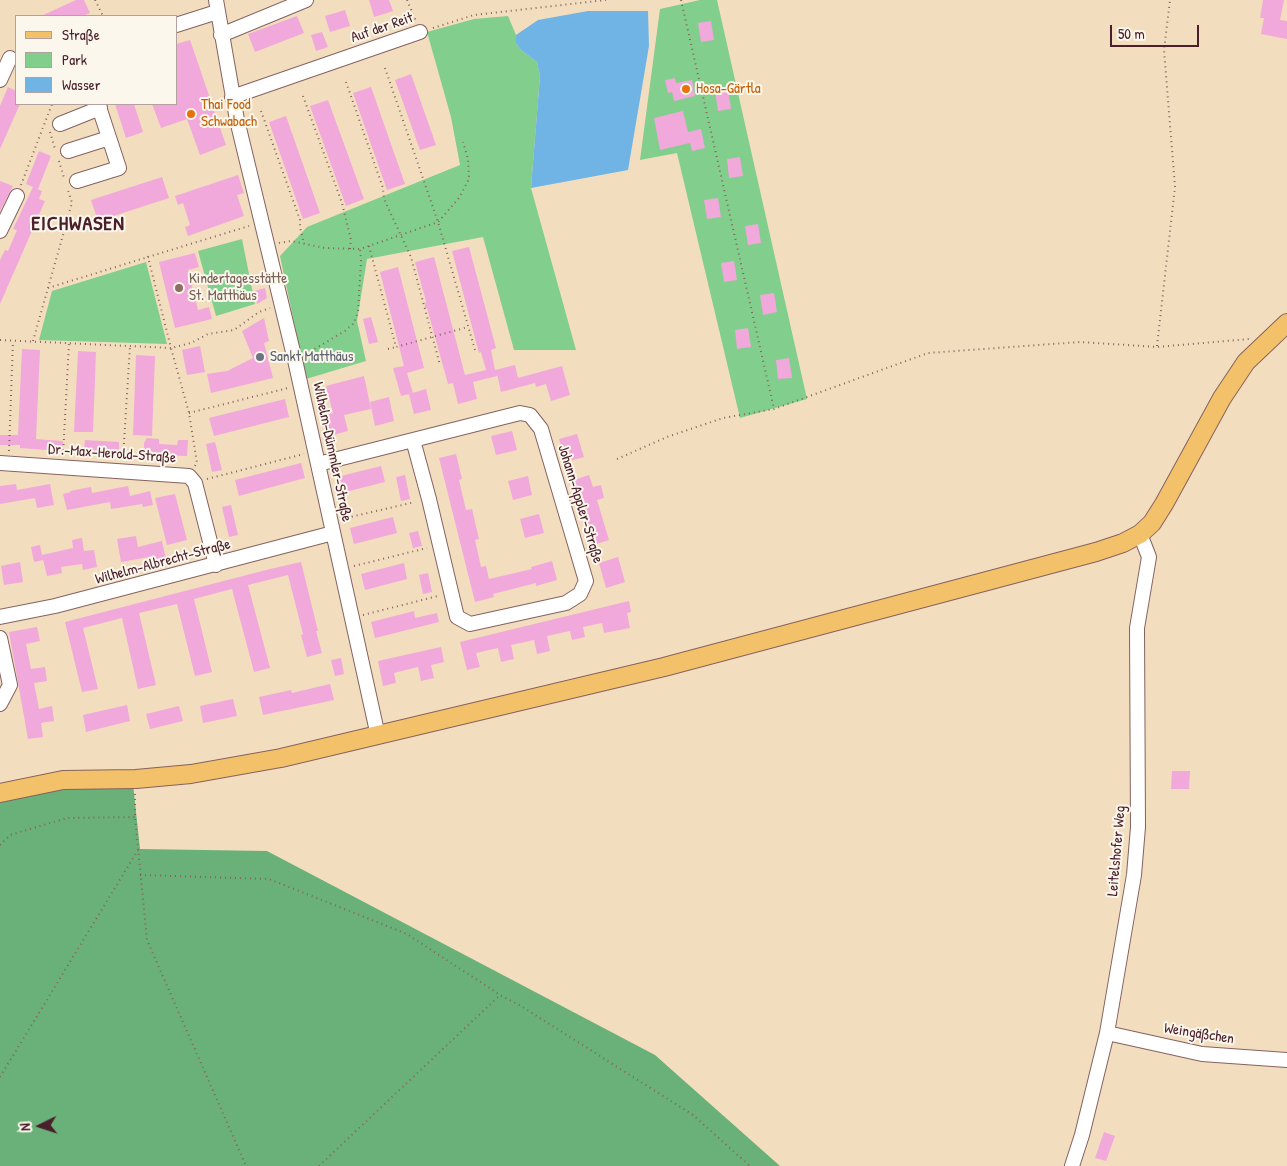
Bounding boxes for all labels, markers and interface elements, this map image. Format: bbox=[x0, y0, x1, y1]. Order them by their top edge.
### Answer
street label: Auf der Reit bbox=[349, 9, 415, 47]
legend bbox=[15, 15, 178, 105]
scale bar bbox=[1112, 15, 1201, 47]
text: 50 m bbox=[1118, 23, 1145, 44]
text: Straße bbox=[62, 24, 100, 45]
text: Park bbox=[62, 49, 87, 70]
text: Wasser bbox=[62, 74, 100, 95]
place label: Hosa-Gärtla bbox=[696, 80, 761, 98]
marker: Hosa-Gärtla bbox=[680, 83, 692, 95]
place label: Thai Food Schwabach bbox=[201, 96, 257, 131]
marker: Thai Food Schwabach bbox=[185, 108, 197, 120]
district label: EICHWASEN bbox=[30, 213, 126, 237]
place label: Kindertagesstätte St. Matthäus bbox=[189, 270, 287, 305]
marker: Kindertagesstätte St. Matthäus bbox=[173, 282, 185, 294]
place label: Sankt Matthäus bbox=[270, 348, 353, 366]
marker: Sankt Matthäus bbox=[254, 351, 266, 363]
street label: Wilhelm-Dümmler-Straße bbox=[308, 381, 356, 523]
street label: Dr.-Max-Herold-Straße bbox=[47, 441, 177, 467]
street label: Johann-Appler-Straße bbox=[553, 443, 607, 565]
street label: Wilhelm-Albrecht-Straße bbox=[93, 535, 233, 589]
street label: Leitelshofer Weg bbox=[1104, 805, 1130, 897]
street label: Weingäßchen bbox=[1163, 1020, 1235, 1048]
north arrow bbox=[15, 1101, 65, 1151]
text: N bbox=[15, 1123, 34, 1131]

